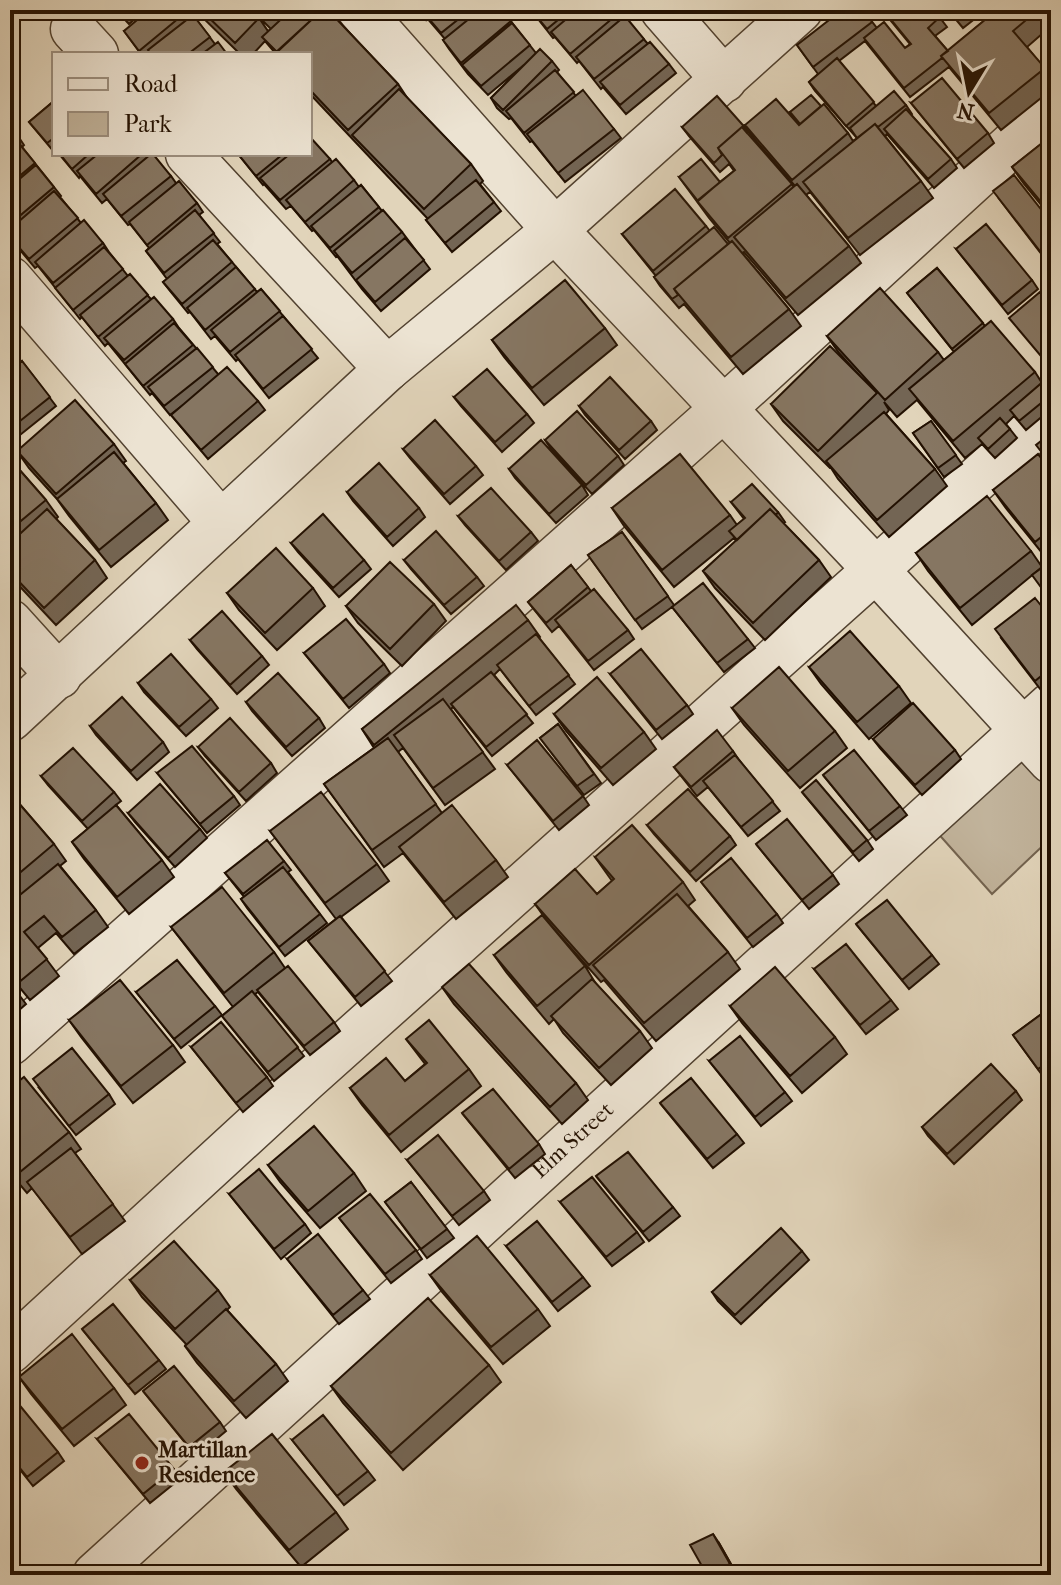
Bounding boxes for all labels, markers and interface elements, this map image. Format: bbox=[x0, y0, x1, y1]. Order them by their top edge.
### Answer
legend bbox=[52, 52, 312, 156]
north arrow bbox=[929, 52, 1009, 132]
text: Road bbox=[124, 70, 178, 98]
text: N bbox=[955, 96, 976, 125]
text: Park bbox=[124, 110, 172, 138]
street label: Elm Street bbox=[527, 1097, 619, 1184]
place label: Martillan Residence bbox=[157, 1437, 255, 1488]
marker: Martillan Residence bbox=[133, 1454, 151, 1472]

